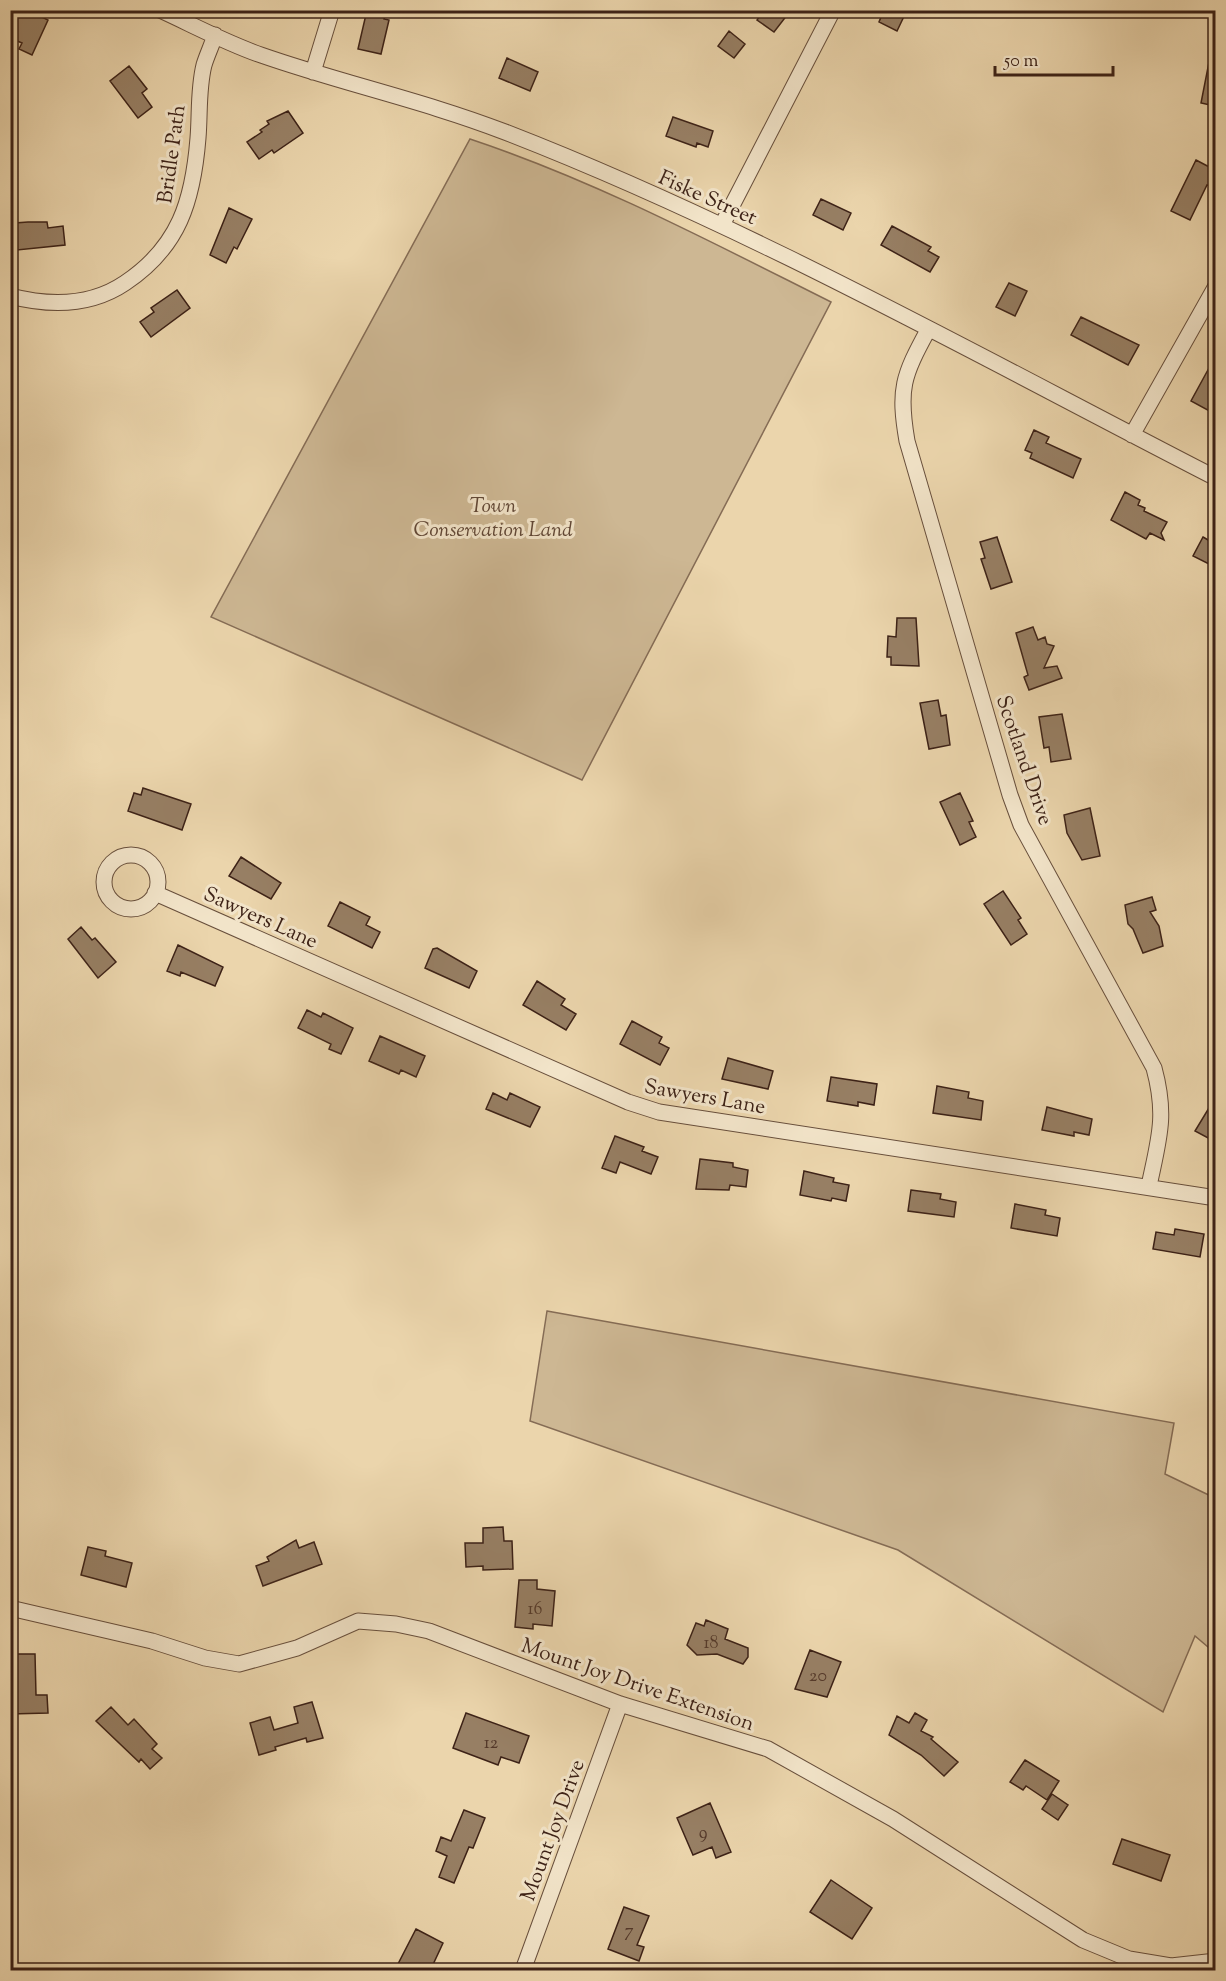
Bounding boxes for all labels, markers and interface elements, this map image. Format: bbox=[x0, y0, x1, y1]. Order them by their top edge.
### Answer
scale bar bbox=[995, 39, 1114, 77]
text: 50 m bbox=[1003, 49, 1039, 75]
street label: Bridle Path bbox=[151, 103, 195, 206]
street label: Fiske Street bbox=[653, 164, 761, 234]
park label: Town Conservation Land bbox=[413, 492, 573, 546]
street label: Scotland Drive bbox=[987, 692, 1059, 829]
street label: Sawyers Lane bbox=[198, 880, 322, 957]
street label: Sawyers Lane bbox=[642, 1073, 768, 1123]
house number: 16 bbox=[527, 1597, 543, 1623]
house number: 18 bbox=[703, 1631, 719, 1657]
street label: Mount Joy Drive Extension bbox=[517, 1632, 758, 1740]
house number: 20 bbox=[809, 1664, 827, 1690]
house number: 12 bbox=[484, 1731, 499, 1757]
street label: Mount Joy Drive bbox=[514, 1756, 593, 1906]
house number: 9 bbox=[699, 1821, 708, 1847]
house number: 7 bbox=[624, 1919, 634, 1945]

